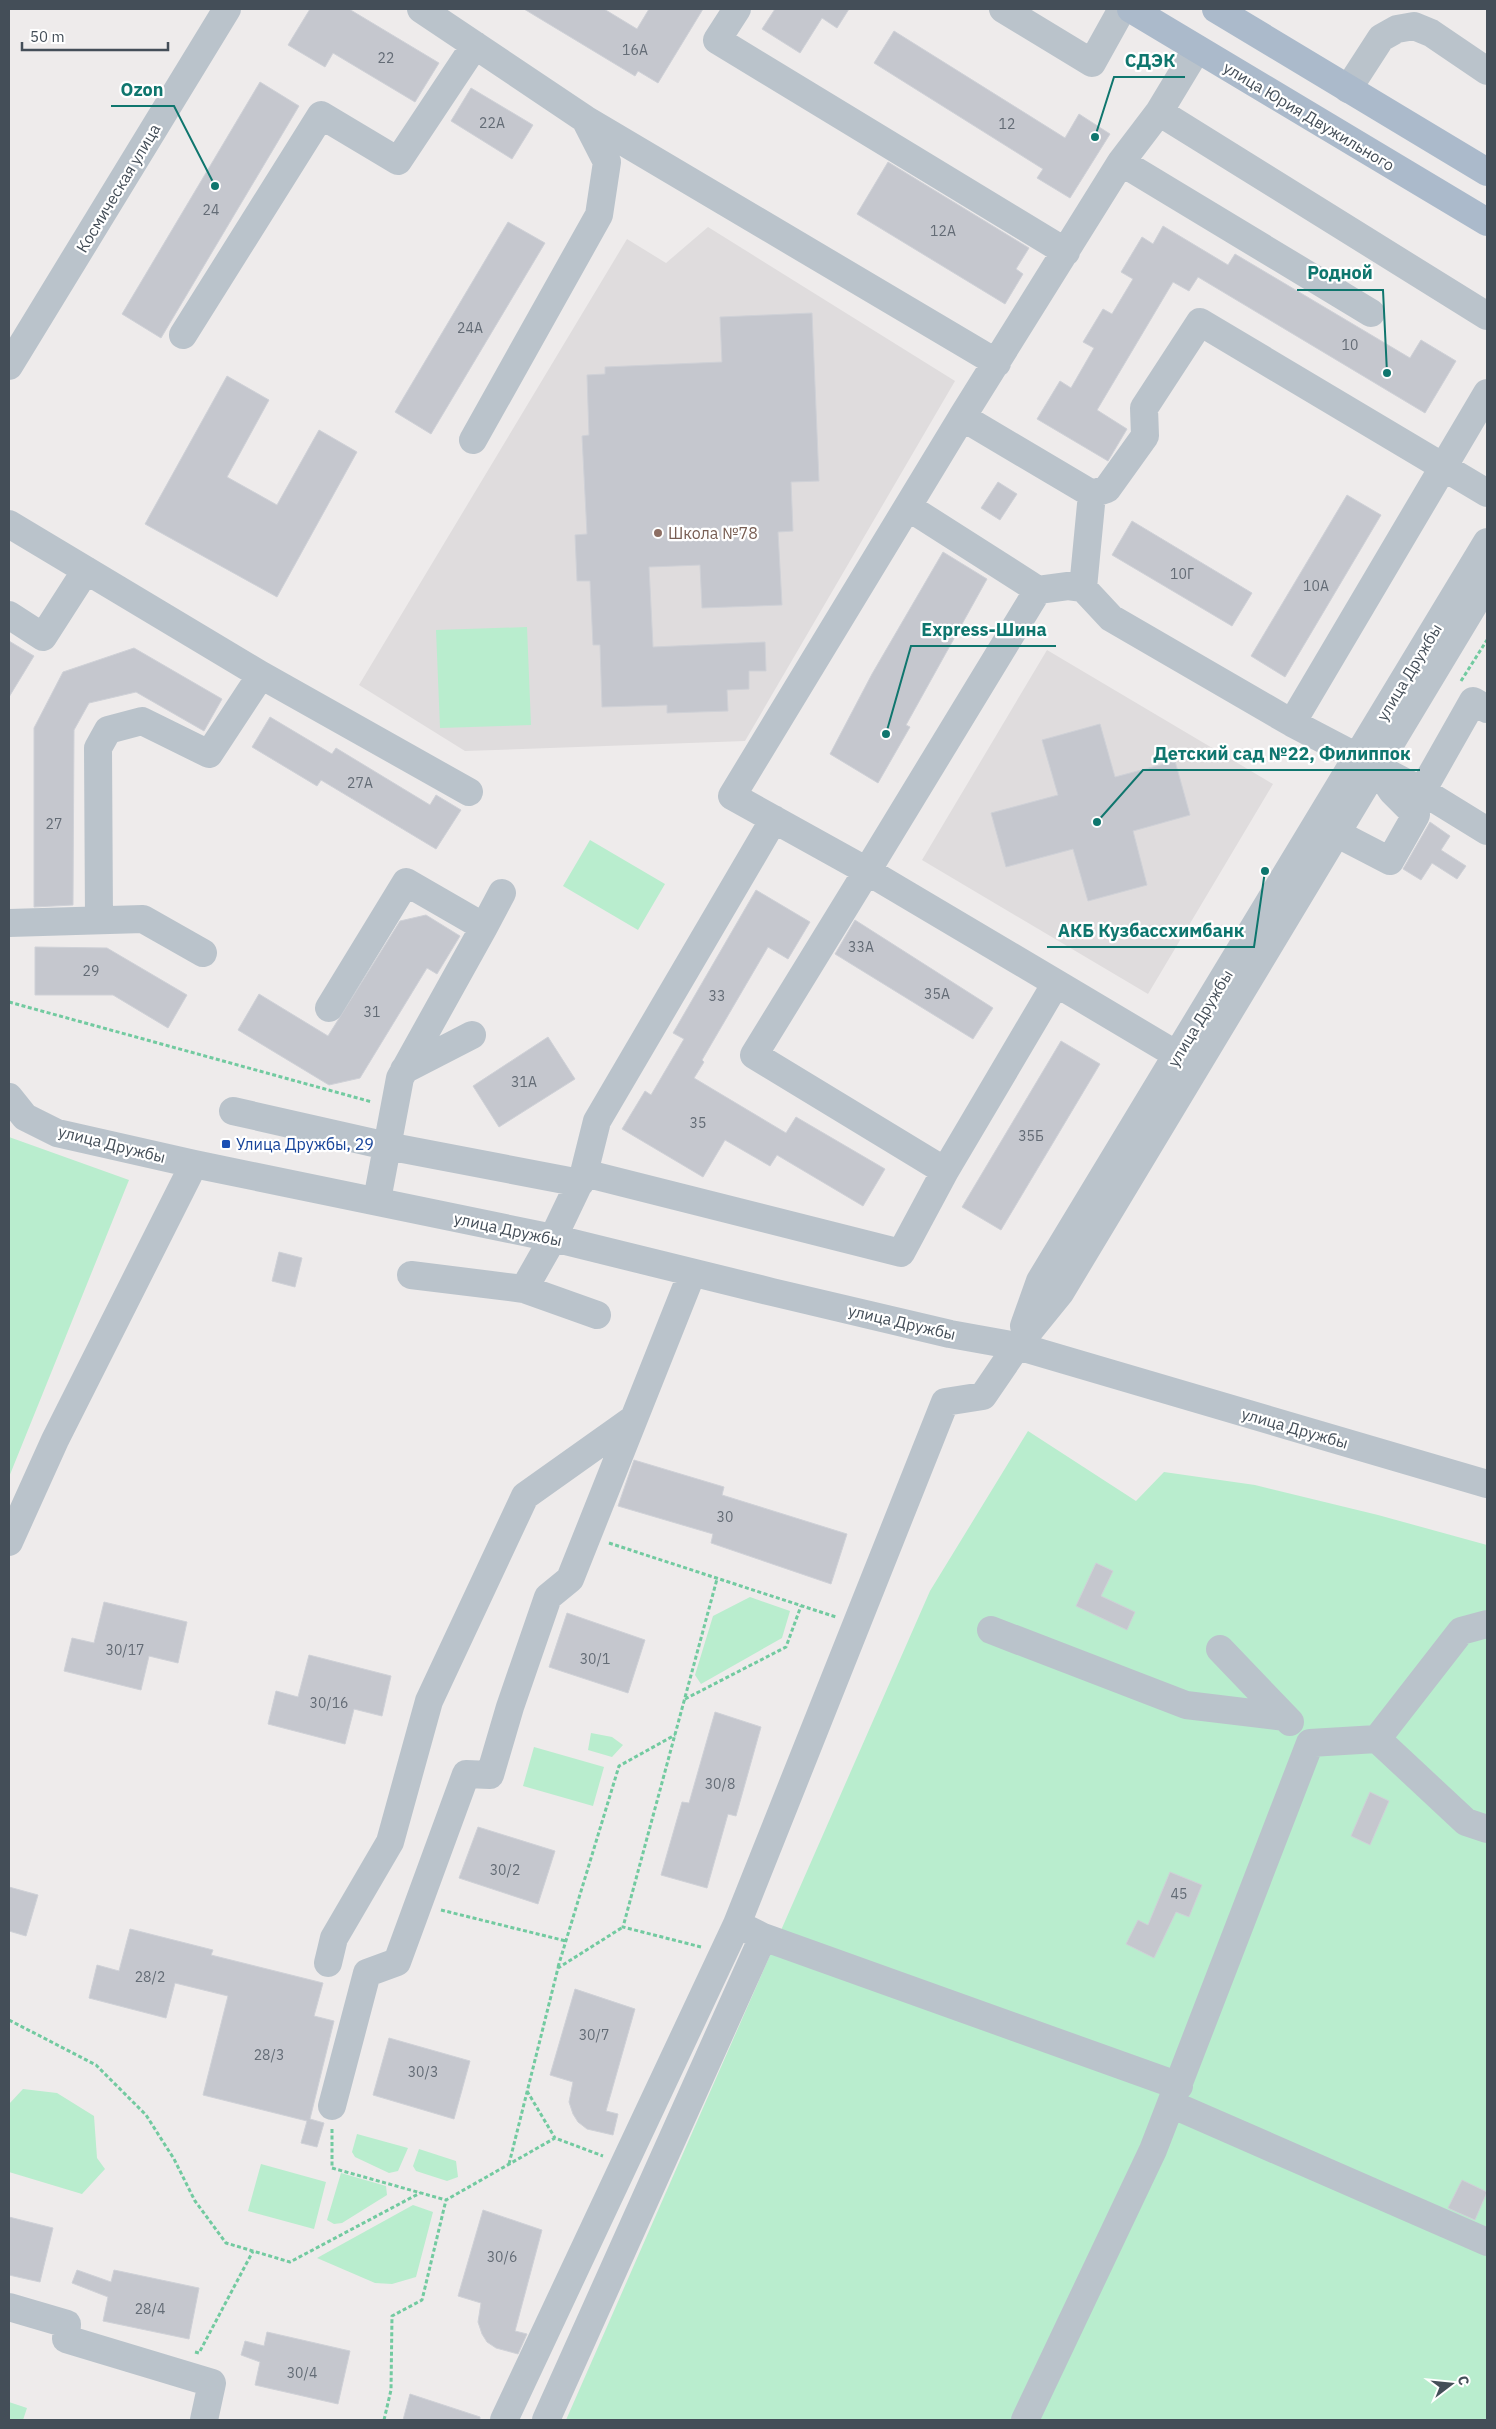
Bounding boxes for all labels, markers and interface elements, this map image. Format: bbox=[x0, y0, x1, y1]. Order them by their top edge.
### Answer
scale bar bbox=[22, 20, 169, 52]
text: 50 m bbox=[30, 27, 65, 46]
house number: 16А bbox=[622, 41, 648, 59]
callout: СДЭК bbox=[1114, 44, 1185, 77]
house number: 22 bbox=[378, 49, 394, 67]
text: СДЭК bbox=[1125, 49, 1175, 72]
street label: улица Юрия Двужильного bbox=[1220, 57, 1398, 175]
callout: Ozon bbox=[111, 73, 174, 106]
text: Ozon bbox=[121, 78, 163, 101]
house number: 22А bbox=[479, 114, 505, 132]
house number: 12 bbox=[999, 115, 1015, 133]
street label: Космическая улица bbox=[72, 119, 165, 256]
house number: 24 bbox=[203, 201, 219, 219]
house number: 12А bbox=[930, 222, 956, 240]
callout: Родной bbox=[1297, 257, 1383, 290]
text: Родной bbox=[1307, 261, 1373, 284]
house number: 24А bbox=[457, 319, 483, 337]
house number: 10 bbox=[1342, 336, 1358, 354]
place label: Школа №78 bbox=[668, 523, 758, 543]
marker: Школа №78 bbox=[652, 527, 664, 539]
house number: 10Г bbox=[1170, 565, 1194, 583]
house number: 10А bbox=[1303, 577, 1329, 595]
callout: Express-Шина bbox=[911, 613, 1056, 646]
text: Express-Шина bbox=[921, 618, 1047, 641]
street label: улица Дружбы bbox=[1372, 620, 1446, 724]
callout: Детский сад №22, Филиппок bbox=[1143, 737, 1420, 770]
text: Детский сад №22, Филиппок bbox=[1153, 742, 1411, 765]
house number: 27А bbox=[347, 774, 373, 792]
house number: 27 bbox=[46, 815, 62, 833]
callout: АКБ Кузбассхимбанк bbox=[1047, 914, 1254, 947]
text: АКБ Кузбассхимбанк bbox=[1058, 919, 1244, 942]
house number: 33А bbox=[848, 938, 874, 956]
house number: 29 bbox=[83, 962, 99, 980]
street label: улица Дружбы bbox=[1163, 966, 1237, 1070]
house number: 35А bbox=[924, 985, 950, 1003]
house number: 33 bbox=[709, 987, 725, 1005]
house number: 31 bbox=[364, 1003, 380, 1021]
house number: 31А bbox=[511, 1073, 537, 1091]
house number: 35 bbox=[690, 1114, 706, 1132]
street label: улица Дружбы bbox=[56, 1121, 168, 1167]
house number: 35Б bbox=[1018, 1127, 1044, 1145]
place label: Улица Дружбы, 29 bbox=[236, 1134, 374, 1154]
marker: Улица Дружбы, 29 bbox=[220, 1138, 232, 1150]
street label: улица Дружбы bbox=[452, 1208, 564, 1250]
street label: улица Дружбы bbox=[846, 1300, 958, 1344]
street label: улица Дружбы bbox=[1239, 1403, 1351, 1453]
house number: 30 bbox=[717, 1508, 733, 1526]
house number: 30/17 bbox=[106, 1641, 144, 1659]
house number: 30/1 bbox=[580, 1650, 610, 1668]
house number: 30/16 bbox=[310, 1694, 348, 1712]
house number: 30/8 bbox=[705, 1775, 735, 1793]
house number: 30/2 bbox=[490, 1861, 520, 1879]
house number: 45 bbox=[1171, 1885, 1187, 1903]
house number: 28/2 bbox=[135, 1968, 165, 1986]
house number: 30/7 bbox=[579, 2026, 609, 2044]
house number: 28/3 bbox=[254, 2046, 284, 2064]
house number: 30/3 bbox=[408, 2063, 438, 2081]
house number: 30/6 bbox=[487, 2248, 517, 2266]
house number: 28/4 bbox=[135, 2300, 165, 2318]
north arrow bbox=[1426, 2359, 1476, 2409]
house number: 30/4 bbox=[287, 2364, 317, 2382]
text: С bbox=[1454, 2374, 1473, 2387]

